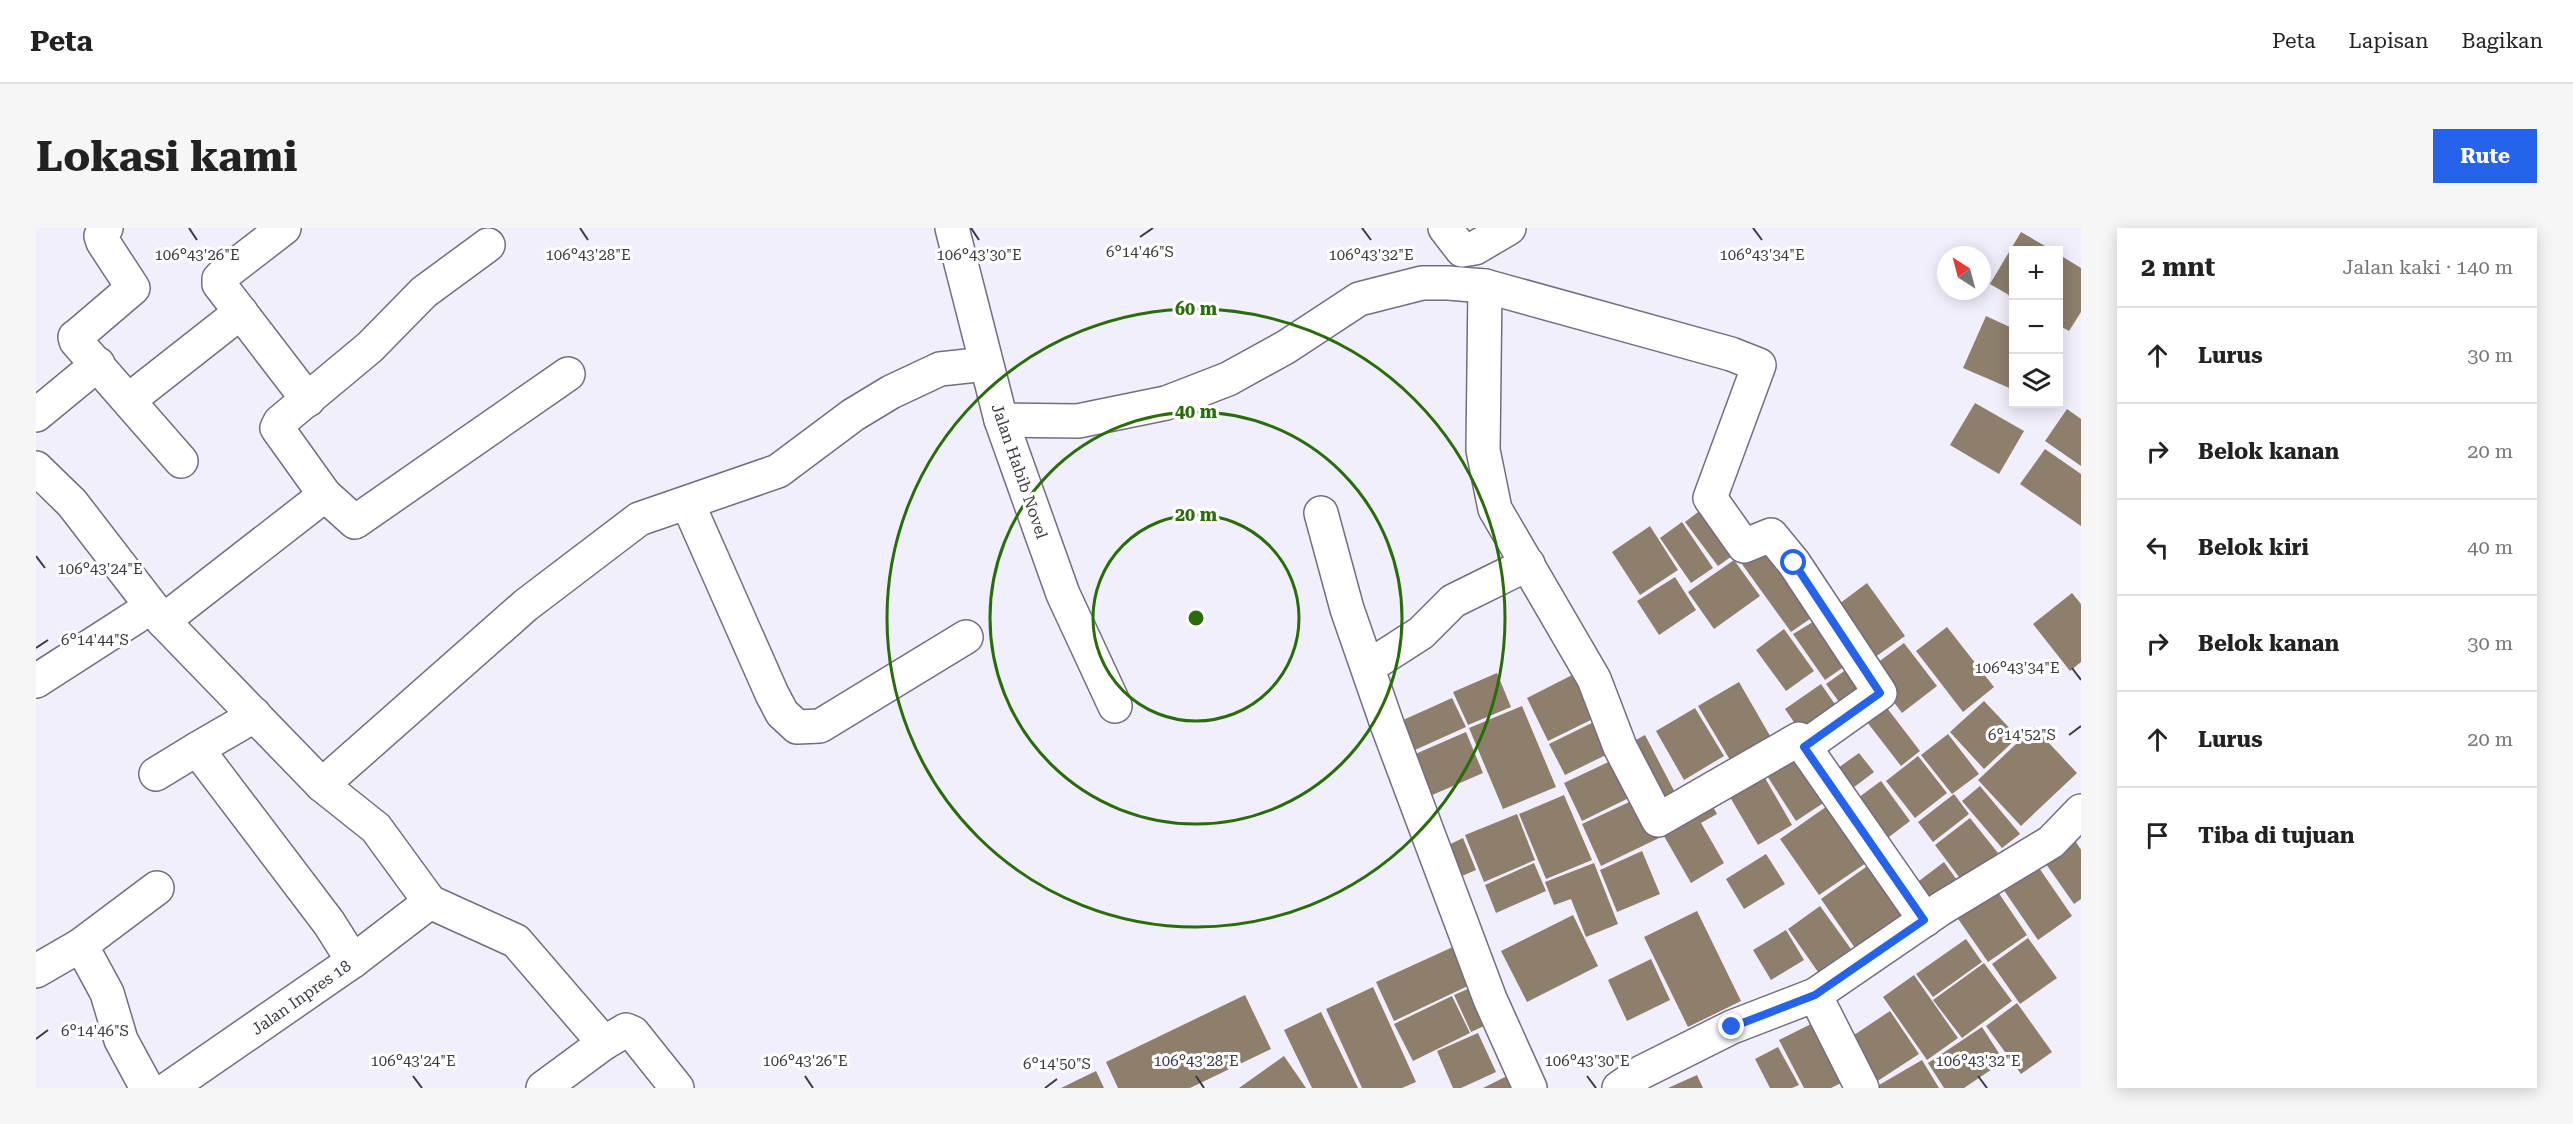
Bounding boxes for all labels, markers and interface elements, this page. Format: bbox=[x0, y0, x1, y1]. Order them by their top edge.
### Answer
text: Peta bbox=[30, 25, 93, 58]
text: Peta bbox=[2272, 29, 2316, 53]
text: Lapisan bbox=[2349, 29, 2429, 53]
text: Bagikan bbox=[2462, 29, 2543, 53]
button: Rute bbox=[2433, 129, 2537, 183]
text: Lokasi kami bbox=[36, 132, 297, 181]
text: 6°14'46"S bbox=[1106, 243, 1174, 261]
text: 106°43'26"E bbox=[154, 246, 240, 264]
text: 106°43'28"E bbox=[545, 246, 631, 264]
text: 106°43'30"E bbox=[936, 246, 1022, 264]
text: 106°43'32"E bbox=[1328, 246, 1414, 264]
text: 106°43'34"E bbox=[1719, 246, 1805, 264]
north arrow bbox=[1937, 246, 1991, 300]
map controls bbox=[2009, 246, 2063, 408]
button: + bbox=[2009, 246, 2063, 300]
text: 2 mnt bbox=[2141, 252, 2215, 282]
text: Jalan kaki · 140 m bbox=[2342, 255, 2513, 279]
text: 60 m bbox=[1175, 298, 1218, 319]
button: − bbox=[2009, 300, 2063, 354]
icon: ahead bbox=[2141, 339, 2174, 372]
text: Lurus bbox=[2198, 343, 2263, 368]
text: 30 m bbox=[2467, 343, 2513, 367]
button: layers bbox=[2009, 354, 2063, 408]
street label: Jalan Habib Novel bbox=[987, 401, 1052, 541]
text: 40 m bbox=[1175, 401, 1218, 422]
icon: right bbox=[2141, 435, 2174, 468]
text: Belok kanan bbox=[2198, 439, 2339, 464]
text: 20 m bbox=[2467, 439, 2513, 463]
text: 20 m bbox=[1175, 504, 1218, 525]
icon: left bbox=[2141, 531, 2174, 564]
text: Belok kiri bbox=[2198, 535, 2309, 560]
text: 40 m bbox=[2467, 535, 2513, 559]
route start bbox=[1780, 549, 1806, 575]
text: 106°43'24"E bbox=[57, 560, 143, 578]
centre of rings bbox=[1186, 608, 1206, 628]
icon: right bbox=[2141, 627, 2174, 660]
text: 6°14'44"S bbox=[61, 631, 129, 649]
text: Belok kanan bbox=[2198, 631, 2339, 656]
text: 30 m bbox=[2467, 631, 2513, 655]
text: 106°43'34"E bbox=[1974, 659, 2060, 677]
icon: ahead bbox=[2141, 723, 2174, 756]
text: 6°14'52"S bbox=[1988, 726, 2056, 744]
text: Lurus bbox=[2198, 727, 2263, 752]
text: 20 m bbox=[2467, 727, 2513, 751]
icon: arrive bbox=[2141, 819, 2174, 852]
text: Tiba di tujuan bbox=[2198, 823, 2354, 848]
street label: Jalan Inpres 18 bbox=[248, 956, 355, 1039]
route end bbox=[1718, 1013, 1744, 1039]
text: 6°14'46"S bbox=[61, 1022, 129, 1040]
text: 106°43'24"E bbox=[370, 1052, 456, 1070]
text: 106°43'26"E bbox=[762, 1052, 848, 1070]
text: 106°43'28"E bbox=[1153, 1052, 1239, 1070]
text: 106°43'30"E bbox=[1544, 1052, 1630, 1070]
text: 106°43'32"E bbox=[1935, 1052, 2021, 1070]
text: 6°14'50"S bbox=[1023, 1055, 1091, 1073]

